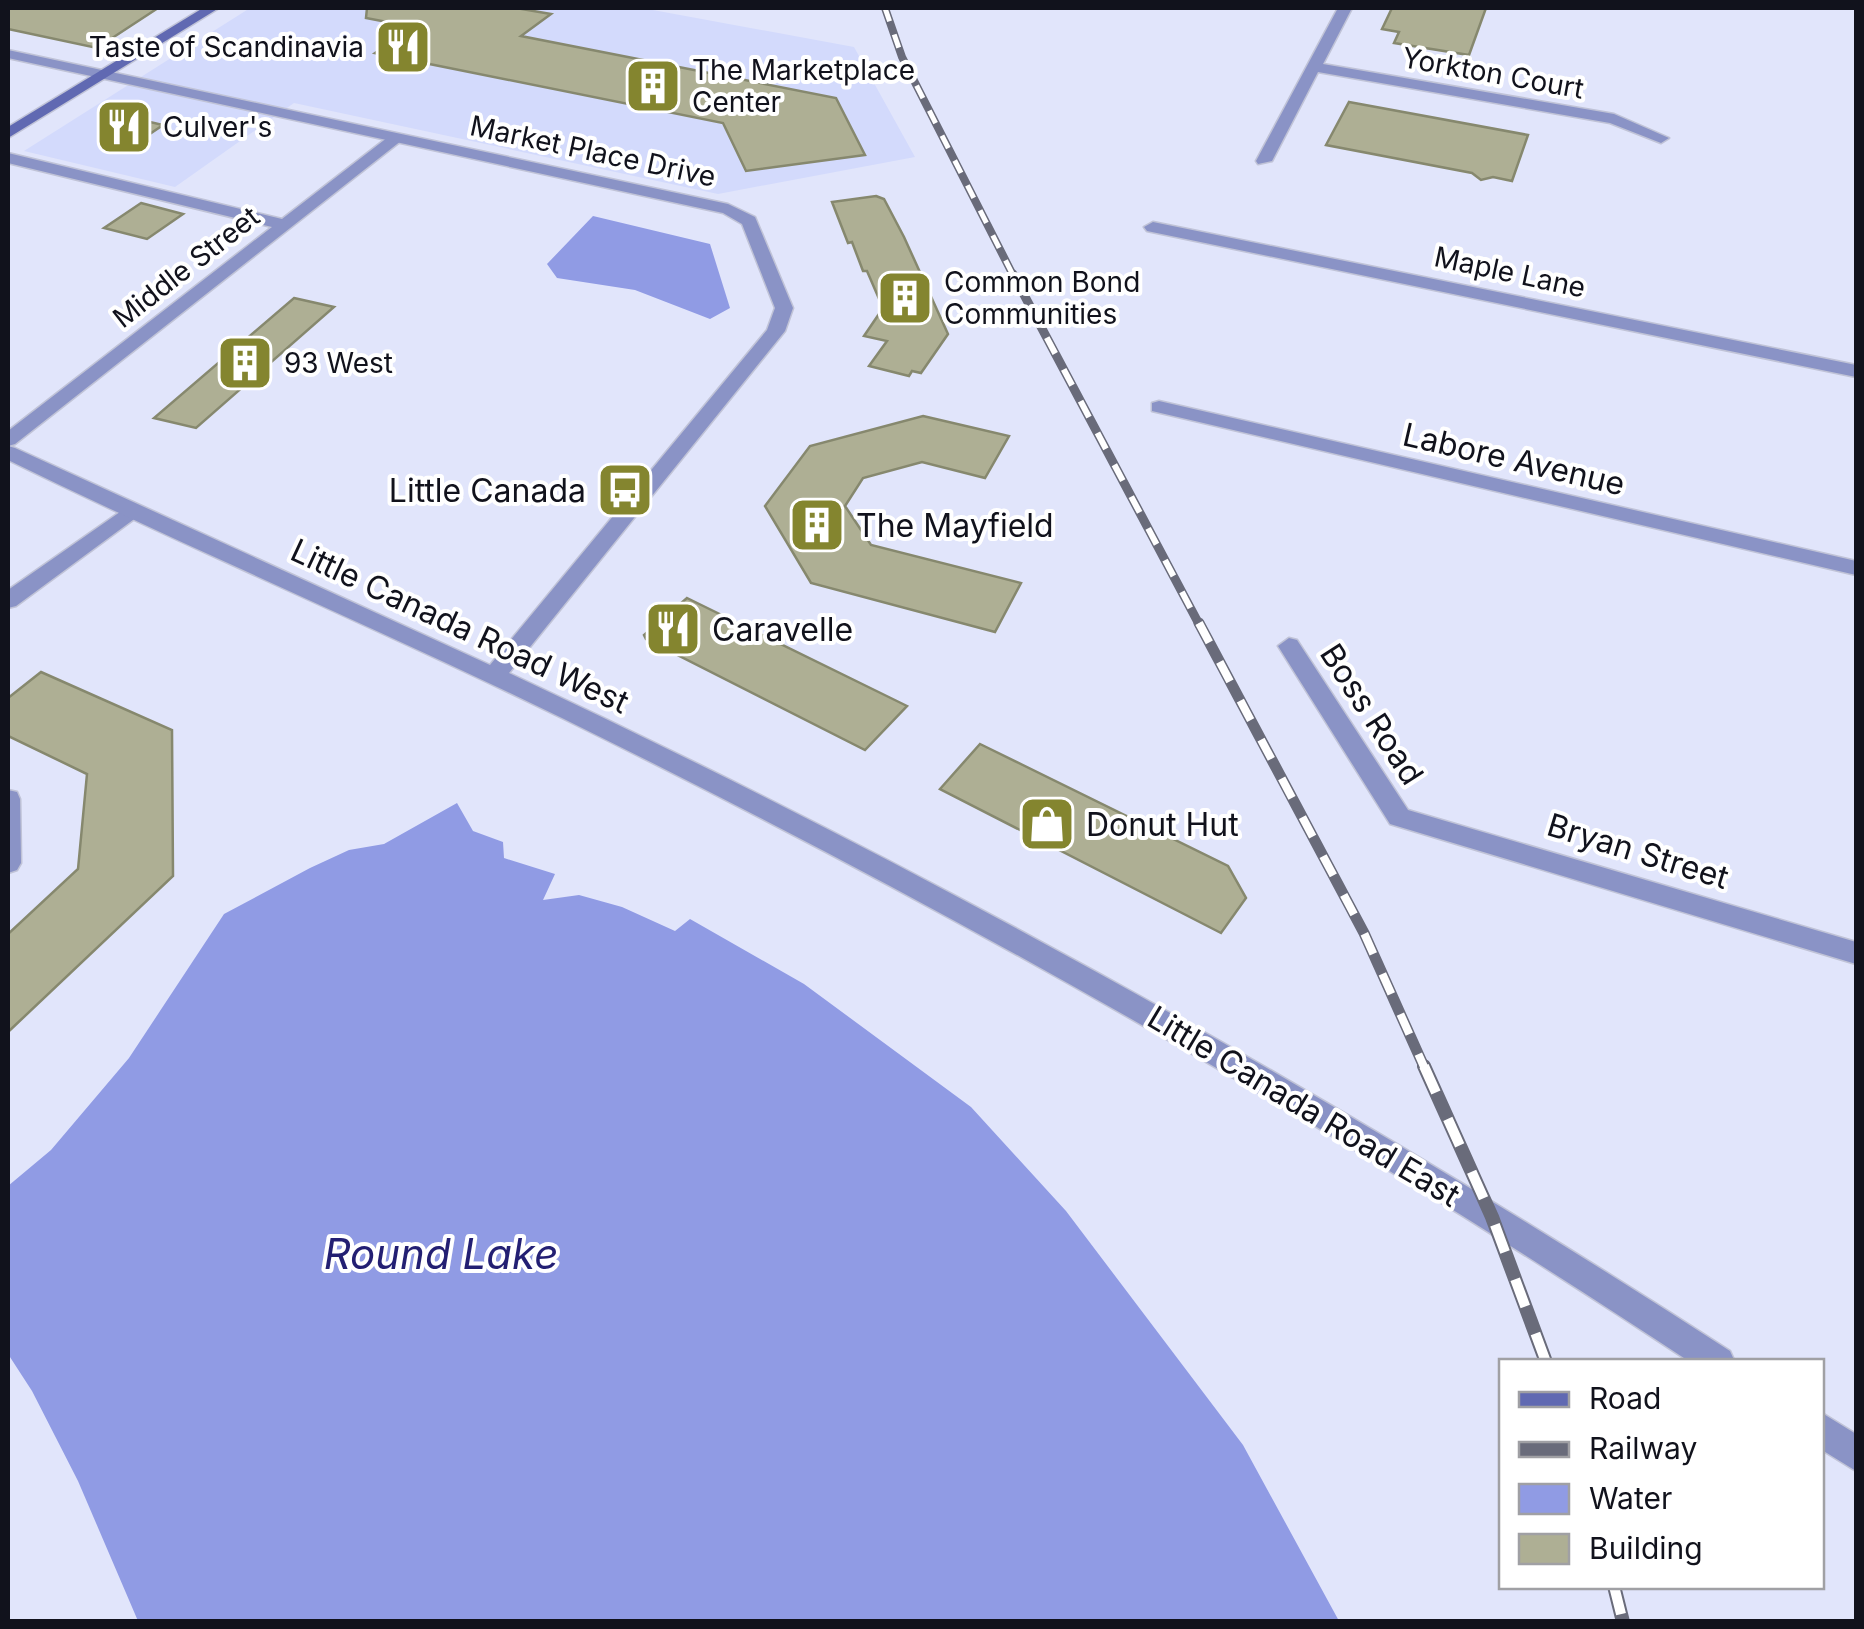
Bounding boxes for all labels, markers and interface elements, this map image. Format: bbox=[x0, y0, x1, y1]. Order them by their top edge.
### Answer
restaurant icon: Taste of Scandinavia bbox=[373, 17, 433, 77]
place label: Taste of Scandinavia bbox=[89, 30, 364, 64]
street label: Yorkton Court bbox=[1399, 40, 1587, 106]
place label: The Marketplace Center bbox=[692, 53, 915, 119]
building icon: The Marketplace Center bbox=[623, 56, 683, 116]
restaurant icon: Culver's bbox=[94, 97, 154, 157]
street label: Market Place Drive bbox=[467, 108, 719, 194]
place label: Culver's bbox=[163, 110, 272, 144]
street label: Middle Street bbox=[106, 199, 266, 335]
street label: Maple Lane bbox=[1431, 239, 1589, 305]
place label: Common Bond Communities bbox=[944, 265, 1140, 331]
building icon: Common Bond Communities bbox=[875, 268, 935, 328]
building icon: 93 West bbox=[215, 333, 275, 393]
place label: 93 West bbox=[284, 346, 393, 380]
street label: Labore Avenue bbox=[1399, 415, 1629, 503]
bus stop icon: Little Canada bbox=[595, 460, 655, 520]
place label: Little Canada bbox=[389, 471, 586, 510]
building icon: The Mayfield bbox=[787, 495, 847, 555]
place label: The Mayfield bbox=[856, 506, 1054, 545]
street label: Little Canada Road West bbox=[285, 531, 635, 721]
restaurant icon: Caravelle bbox=[643, 599, 703, 659]
place label: Caravelle bbox=[712, 610, 853, 649]
street label: Boss Road bbox=[1312, 636, 1432, 792]
shop icon: Donut Hut bbox=[1017, 794, 1077, 854]
place label: Donut Hut bbox=[1086, 805, 1239, 844]
street label: Bryan Street bbox=[1543, 805, 1733, 897]
street label: Little Canada Road East bbox=[1141, 997, 1467, 1215]
water label: Round Lake bbox=[324, 1228, 558, 1279]
legend bbox=[1499, 1359, 1824, 1589]
text: Road bbox=[1589, 1380, 1661, 1416]
text: Railway bbox=[1589, 1430, 1697, 1466]
text: Water bbox=[1589, 1480, 1672, 1516]
text: Building bbox=[1589, 1530, 1703, 1566]

